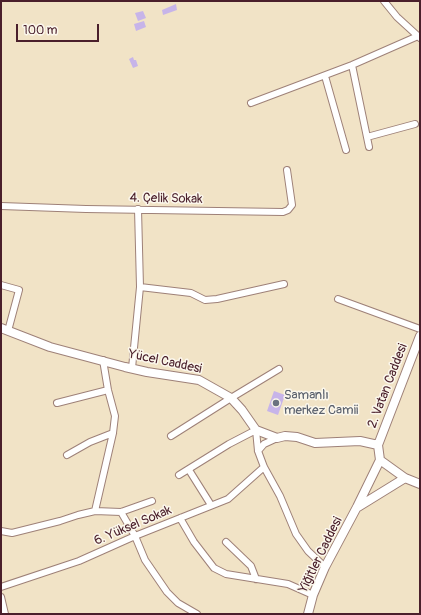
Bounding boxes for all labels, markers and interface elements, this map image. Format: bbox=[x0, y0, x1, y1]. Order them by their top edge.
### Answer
scale bar bbox=[18, 16, 101, 42]
text: 100 m bbox=[23, 23, 57, 38]
street label: 4. Çelik Sokak bbox=[129, 191, 203, 207]
street label: 2. Vatan Caddesi bbox=[365, 342, 411, 430]
street label: Yücel Caddesi bbox=[127, 347, 203, 377]
place label: Samanlı merkez Camii bbox=[284, 388, 358, 419]
marker: Samanlı merkez Camii bbox=[271, 398, 281, 408]
street label: 6. Yüksel Sokak bbox=[92, 503, 174, 549]
street label: Yiğitler Caddesi bbox=[296, 515, 346, 595]

